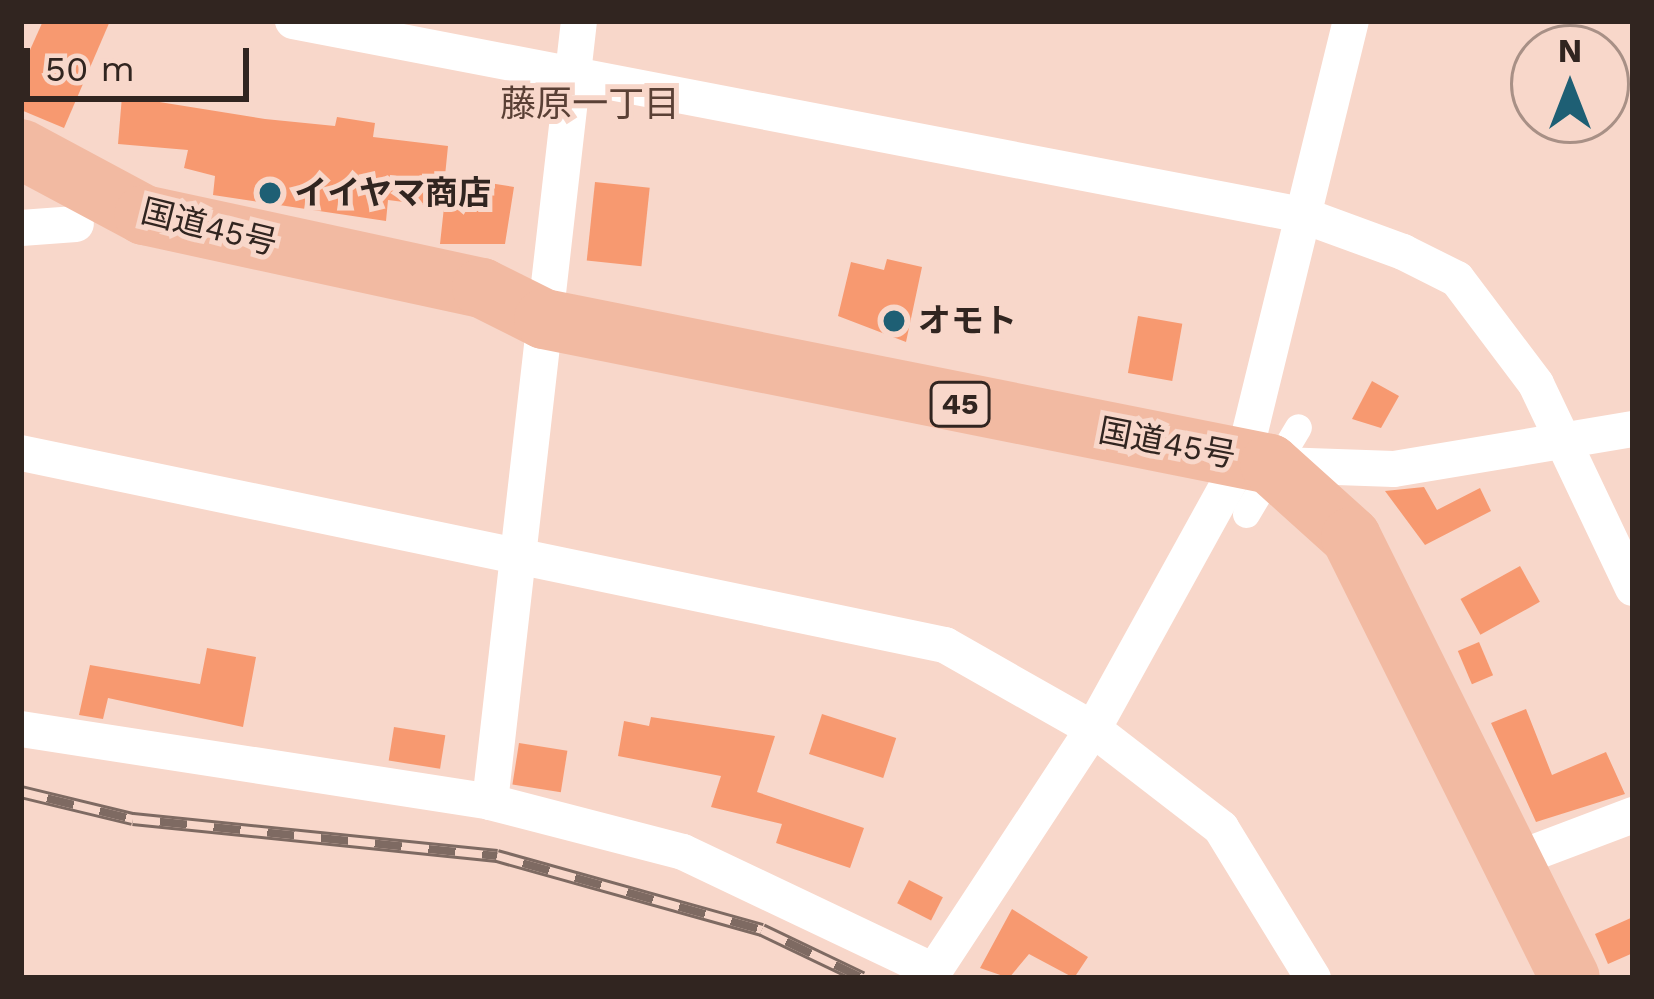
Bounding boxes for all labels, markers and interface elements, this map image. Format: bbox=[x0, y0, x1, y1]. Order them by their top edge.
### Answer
scale bar bbox=[30, 24, 255, 98]
north arrow bbox=[1510, 24, 1630, 144]
text: N bbox=[1558, 31, 1582, 70]
text: 50 m bbox=[45, 48, 135, 90]
district label: 藤原一丁目 bbox=[500, 83, 680, 127]
place label: イイヤマ商店 bbox=[294, 173, 492, 213]
marker: イイヤマ商店 bbox=[257, 180, 283, 206]
street label: 国道45号 bbox=[137, 191, 281, 263]
place label: オモト bbox=[918, 301, 1017, 341]
marker: オモト bbox=[881, 308, 907, 334]
road number: 45 bbox=[927, 380, 993, 428]
street label: 国道45号 bbox=[1095, 410, 1239, 476]

